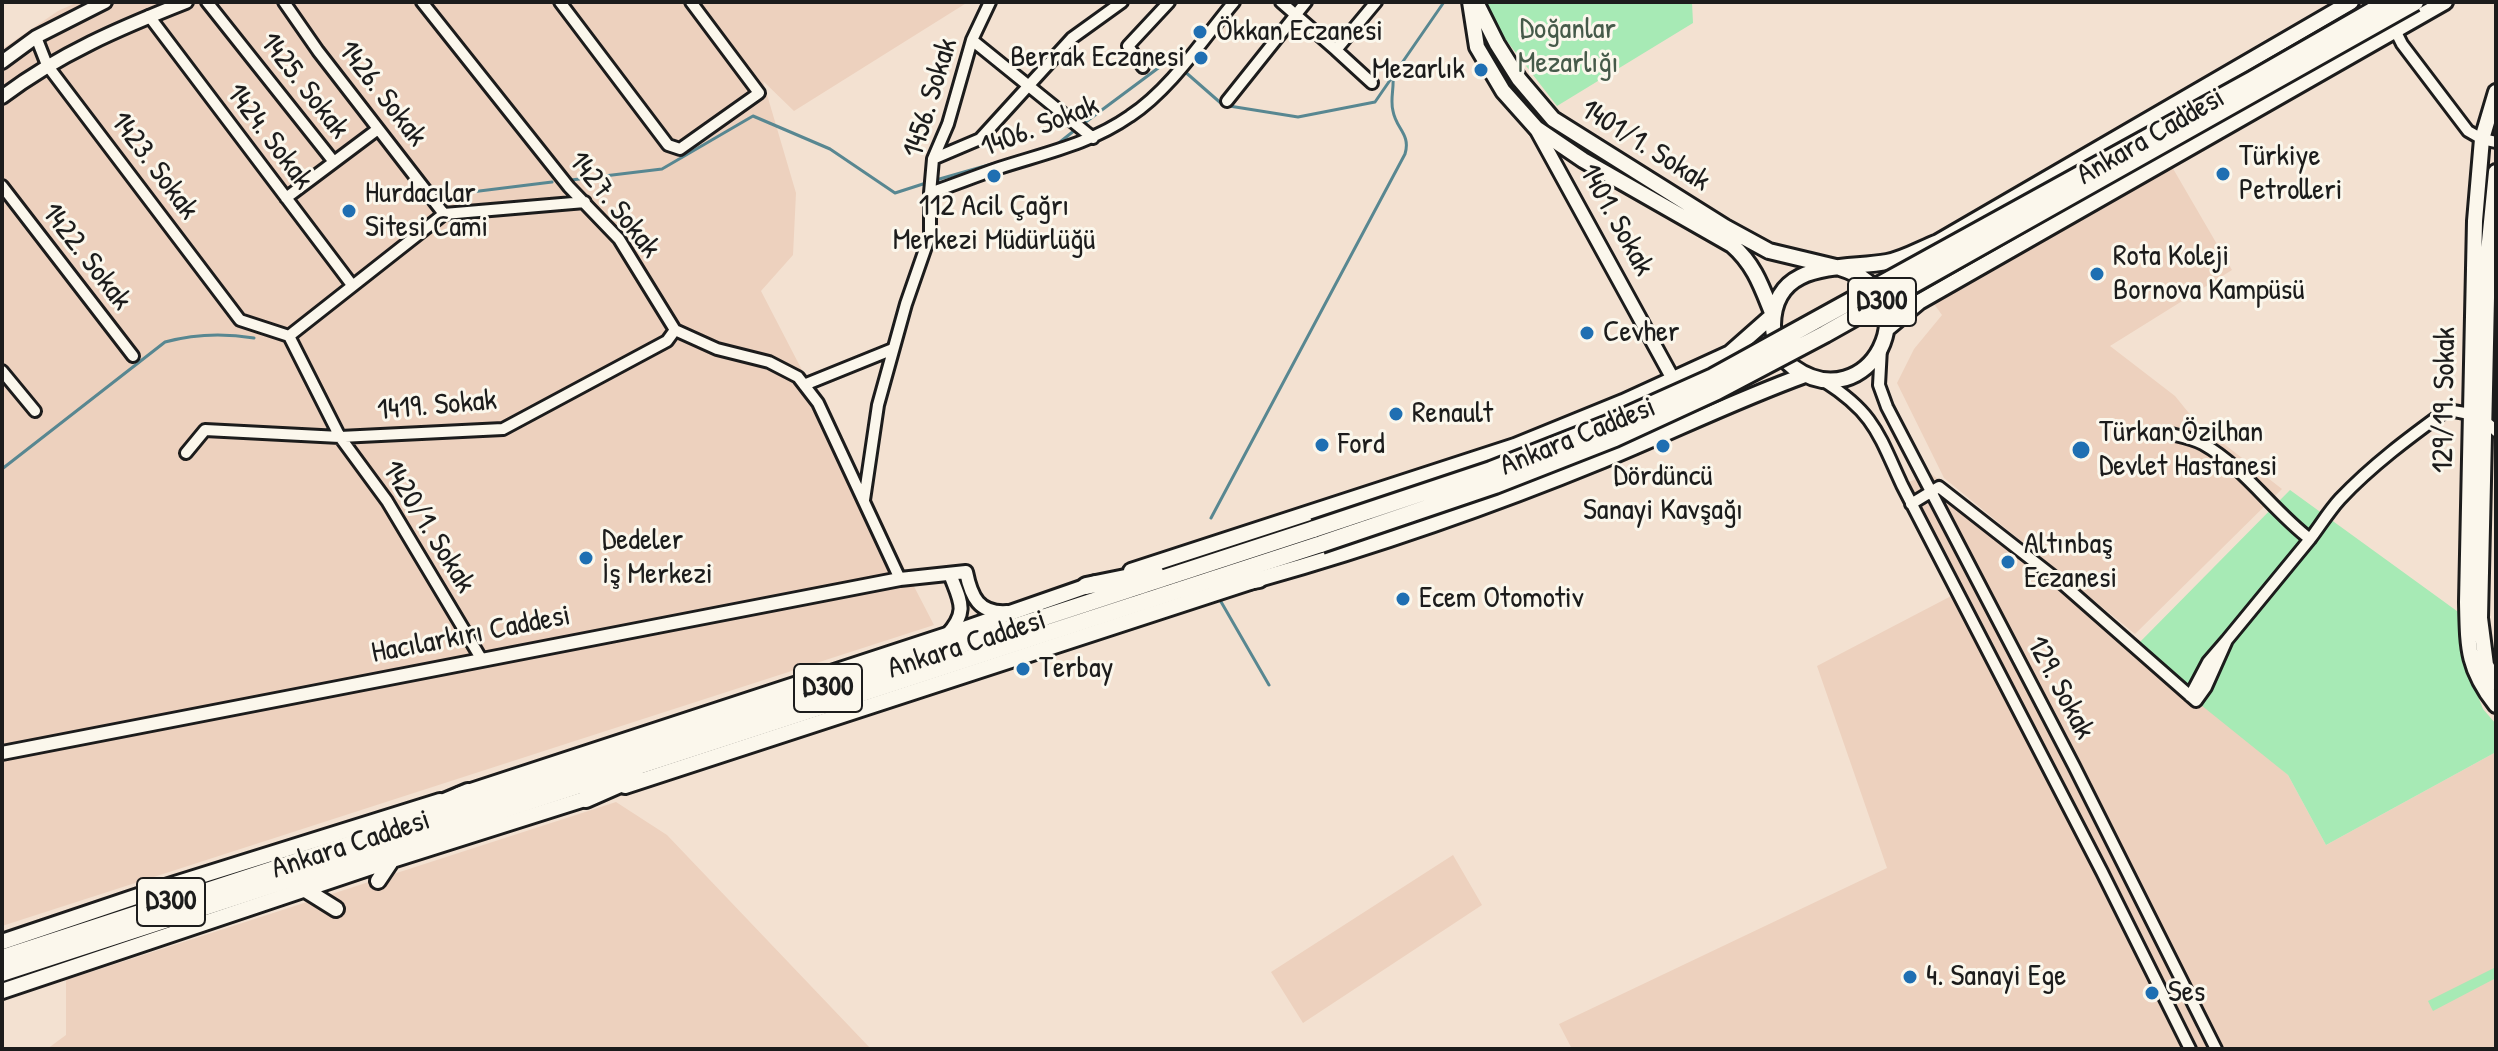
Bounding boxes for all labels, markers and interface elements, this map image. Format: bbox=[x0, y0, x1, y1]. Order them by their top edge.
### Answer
park label: Doğanlar Mezarlığı bbox=[1518, 12, 1618, 82]
place label: Ökkan Eczanesi bbox=[1216, 14, 1383, 50]
marker: Ökkan Eczanesi bbox=[1191, 23, 1209, 41]
street label: 1425. Sokak bbox=[251, 26, 357, 146]
street label: 1426. Sokak bbox=[330, 34, 434, 154]
street label: 1456. Sokak bbox=[896, 34, 966, 162]
place label: Berrak Eczanesi bbox=[1010, 40, 1185, 76]
marker: Berrak Eczanesi bbox=[1192, 49, 1210, 67]
place label: Mezarlık bbox=[1372, 52, 1465, 88]
marker: Mezarlık bbox=[1472, 61, 1490, 79]
street label: 1424. Sokak bbox=[218, 77, 320, 197]
street label: Ankara Caddesi bbox=[2071, 80, 2231, 194]
street label: 1406. Sokak bbox=[976, 88, 1104, 166]
street label: 1401/1. Sokak bbox=[1574, 92, 1716, 200]
street label: 1423. Sokak bbox=[102, 105, 206, 227]
place label: Türkiye Petrolleri bbox=[2239, 139, 2342, 210]
street label: 1427. Sokak bbox=[560, 144, 668, 266]
street label: 1401. Sokak bbox=[1571, 158, 1661, 282]
marker: Türkiye Petrolleri bbox=[2214, 165, 2232, 183]
marker: 112 Acil Çağrı Merkezi Müdürlüğü bbox=[985, 167, 1003, 185]
place label: Hurdacılar Sitesi Cami bbox=[365, 176, 488, 246]
place label: 112 Acil Çağrı Merkezi Müdürlüğü bbox=[893, 189, 1095, 260]
street label: 1422. Sokak bbox=[33, 196, 139, 318]
marker: Hurdacılar Sitesi Cami bbox=[340, 202, 358, 220]
place label: Rota Koleji Bornova Kampüsü bbox=[2113, 239, 2304, 310]
marker: Rota Koleji Bornova Kampüsü bbox=[2088, 265, 2106, 283]
road number: D300 bbox=[1848, 278, 1916, 326]
place label: Cevher bbox=[1603, 315, 1679, 351]
marker: Cevher bbox=[1578, 324, 1596, 342]
street label: 129/19. Sokak bbox=[2426, 327, 2464, 473]
street label: 1419. Sokak bbox=[376, 383, 498, 429]
street label: Ankara Caddesi bbox=[1495, 390, 1661, 484]
place label: Renault bbox=[1412, 396, 1493, 432]
marker: Renault bbox=[1387, 405, 1405, 423]
place label: Türkan Özilhan Devlet Hastanesi bbox=[2099, 415, 2278, 486]
place label: Ford bbox=[1338, 427, 1385, 463]
marker: Ford bbox=[1313, 436, 1331, 454]
marker: Dördüncü Sanayi Kavşağı bbox=[1654, 437, 1672, 455]
marker: Türkan Özilhan Devlet Hastanesi bbox=[2070, 439, 2092, 461]
street label: 1420/1. Sokak bbox=[373, 454, 483, 600]
place label: Dördüncü Sanayi Kavşağı bbox=[1583, 459, 1743, 530]
place label: Dedeler İş Merkezi bbox=[602, 523, 713, 594]
place label: Altınbaş Eczanesi bbox=[2024, 527, 2117, 598]
marker: Dedeler İş Merkezi bbox=[577, 549, 595, 567]
marker: Altınbaş Eczanesi bbox=[1999, 553, 2017, 571]
place label: Ecem Otomotiv bbox=[1419, 581, 1584, 617]
marker: Ecem Otomotiv bbox=[1394, 590, 1412, 608]
street label: Hacılarkırı Caddesi bbox=[369, 598, 573, 672]
street label: Ankara Caddesi bbox=[883, 602, 1051, 688]
street label: 129. Sokak bbox=[2018, 630, 2102, 746]
place label: Terbay bbox=[1039, 651, 1113, 687]
marker: Terbay bbox=[1014, 660, 1032, 678]
road number: D300 bbox=[794, 664, 862, 712]
street label: Ankara Caddesi bbox=[267, 802, 435, 888]
road number: D300 bbox=[137, 878, 205, 926]
place label: 4. Sanayi Ege bbox=[1926, 959, 2066, 995]
marker: 4. Sanayi Ege bbox=[1901, 968, 1919, 986]
place label: Ses bbox=[2168, 975, 2205, 1011]
marker: Ses bbox=[2143, 984, 2161, 1002]

